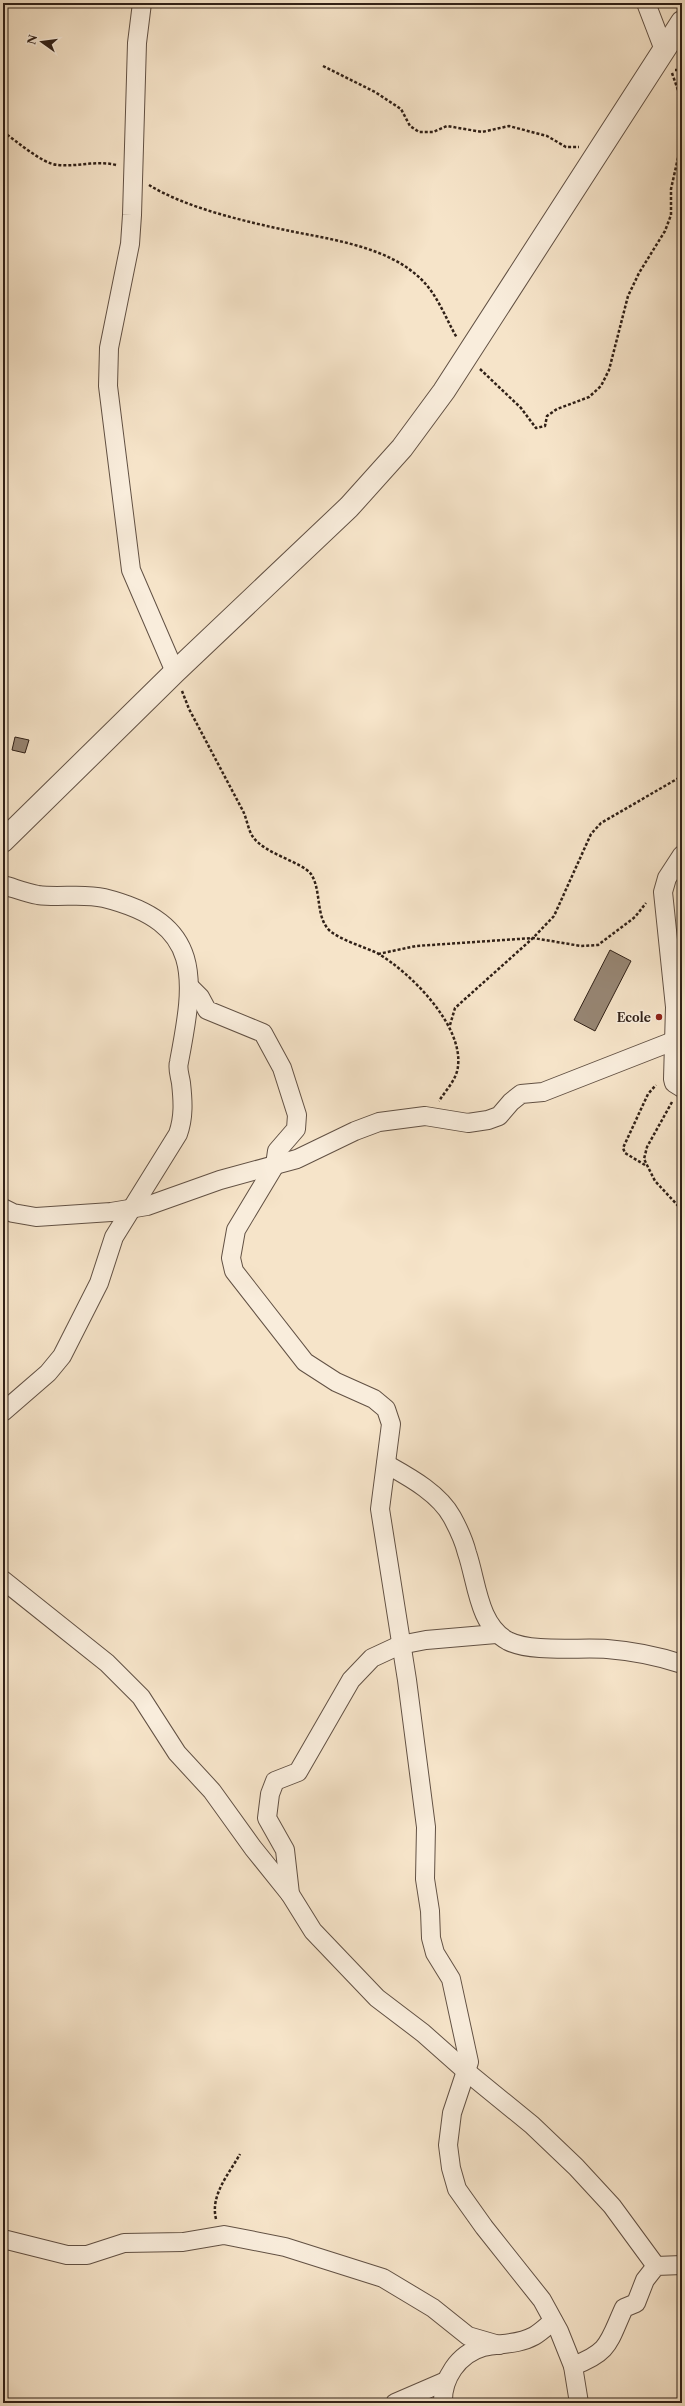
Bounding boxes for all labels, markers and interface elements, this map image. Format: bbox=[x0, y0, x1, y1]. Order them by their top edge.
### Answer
north arrow bbox=[22, 22, 62, 62]
text: N bbox=[24, 33, 40, 46]
place label: Ecole bbox=[617, 1010, 651, 1025]
marker: Ecole bbox=[654, 1012, 664, 1022]

